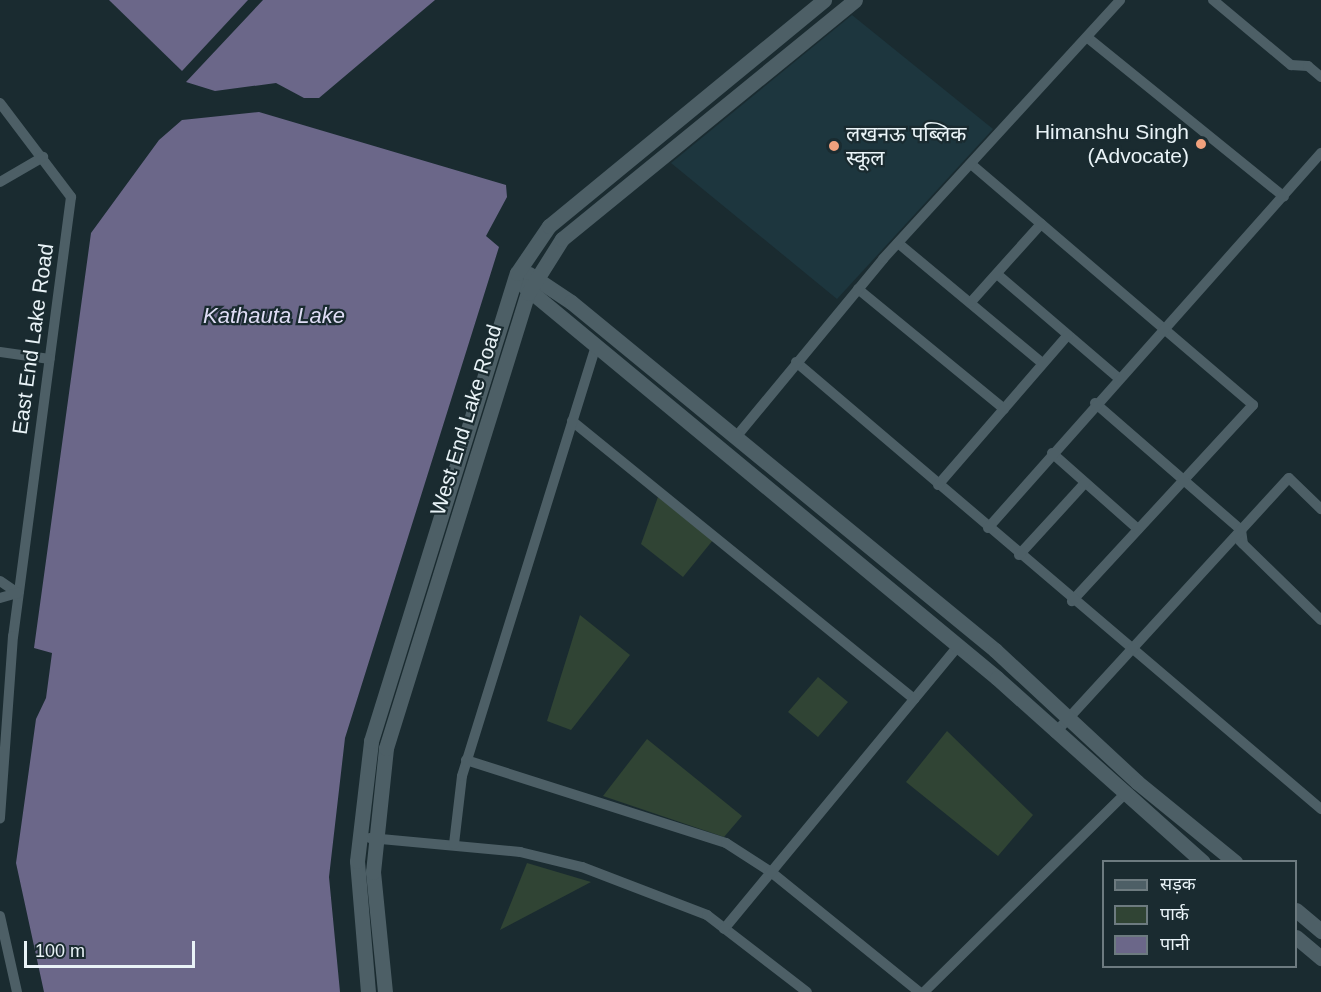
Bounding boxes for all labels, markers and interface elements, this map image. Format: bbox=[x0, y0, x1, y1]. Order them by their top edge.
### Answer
place label: Himanshu Singh (Advocate) bbox=[1035, 119, 1189, 169]
place label: लखनऊ पब्लिक स्कूल bbox=[846, 121, 966, 171]
marker: Himanshu Singh (Advocate) bbox=[1194, 137, 1208, 151]
marker: लखनऊ पब्लिक स्कूल bbox=[827, 139, 841, 153]
street label: East End Lake Road bbox=[7, 242, 59, 436]
water label: Kathauta Lake bbox=[203, 303, 345, 329]
street label: West End Lake Road bbox=[425, 322, 507, 518]
legend bbox=[1102, 860, 1297, 968]
text: सड़क bbox=[1160, 874, 1196, 894]
text: पार्क bbox=[1160, 904, 1189, 924]
scale bar bbox=[27, 929, 198, 967]
text: पानी bbox=[1160, 934, 1190, 954]
text: 100 m bbox=[35, 941, 85, 961]

